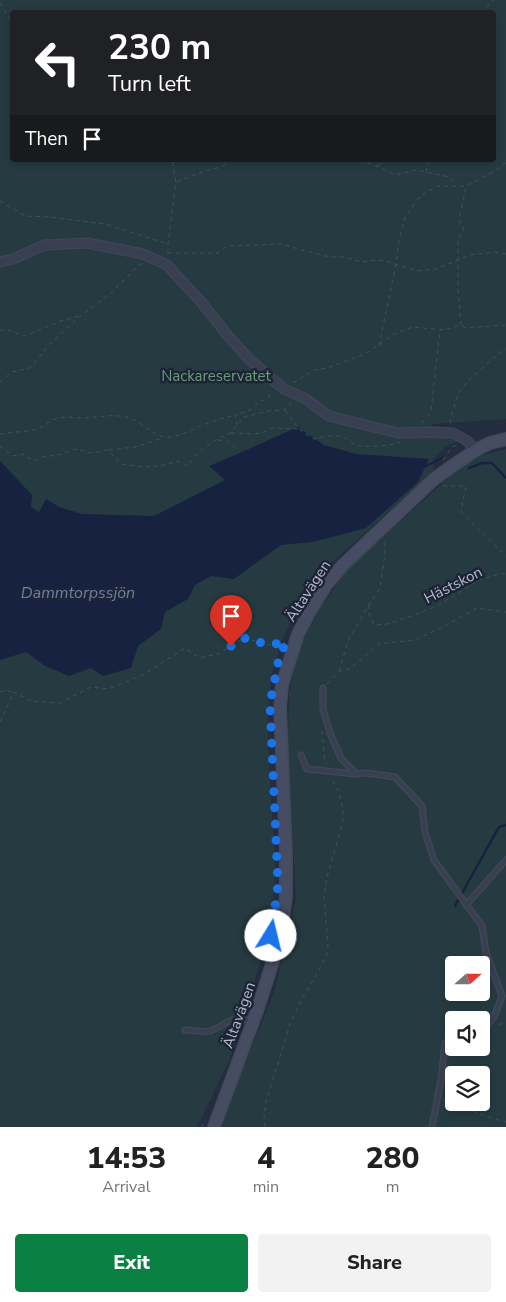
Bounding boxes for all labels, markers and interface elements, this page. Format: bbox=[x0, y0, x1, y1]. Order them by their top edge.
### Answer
text: 230 m bbox=[108, 24, 211, 71]
icon: left bbox=[25, 30, 90, 95]
text: Turn left bbox=[108, 69, 191, 99]
icon: arrive bbox=[78, 125, 106, 153]
text: Then bbox=[25, 126, 68, 152]
park label: Nackareservatet bbox=[161, 366, 272, 386]
street label: Ältavägen bbox=[281, 557, 335, 625]
street label: Hästskon bbox=[420, 562, 486, 608]
water label: Dammtorpssjön bbox=[21, 582, 135, 604]
pin bbox=[210, 595, 252, 646]
icon: arrive bbox=[217, 602, 245, 630]
position arrow bbox=[244, 909, 296, 961]
north arrow bbox=[445, 956, 490, 1001]
map controls bbox=[445, 956, 490, 1111]
street label: Ältavägen bbox=[218, 979, 260, 1051]
button: sound bbox=[445, 1011, 490, 1056]
button: layers bbox=[445, 1066, 490, 1111]
text: 14:53 bbox=[86, 1138, 166, 1179]
text: 4 bbox=[257, 1138, 275, 1179]
text: 280 bbox=[366, 1138, 420, 1179]
text: Arrival bbox=[102, 1176, 150, 1198]
text: min bbox=[253, 1176, 279, 1198]
text: m bbox=[386, 1176, 399, 1198]
button: Exit bbox=[15, 1234, 248, 1292]
button: Share bbox=[258, 1234, 491, 1292]

